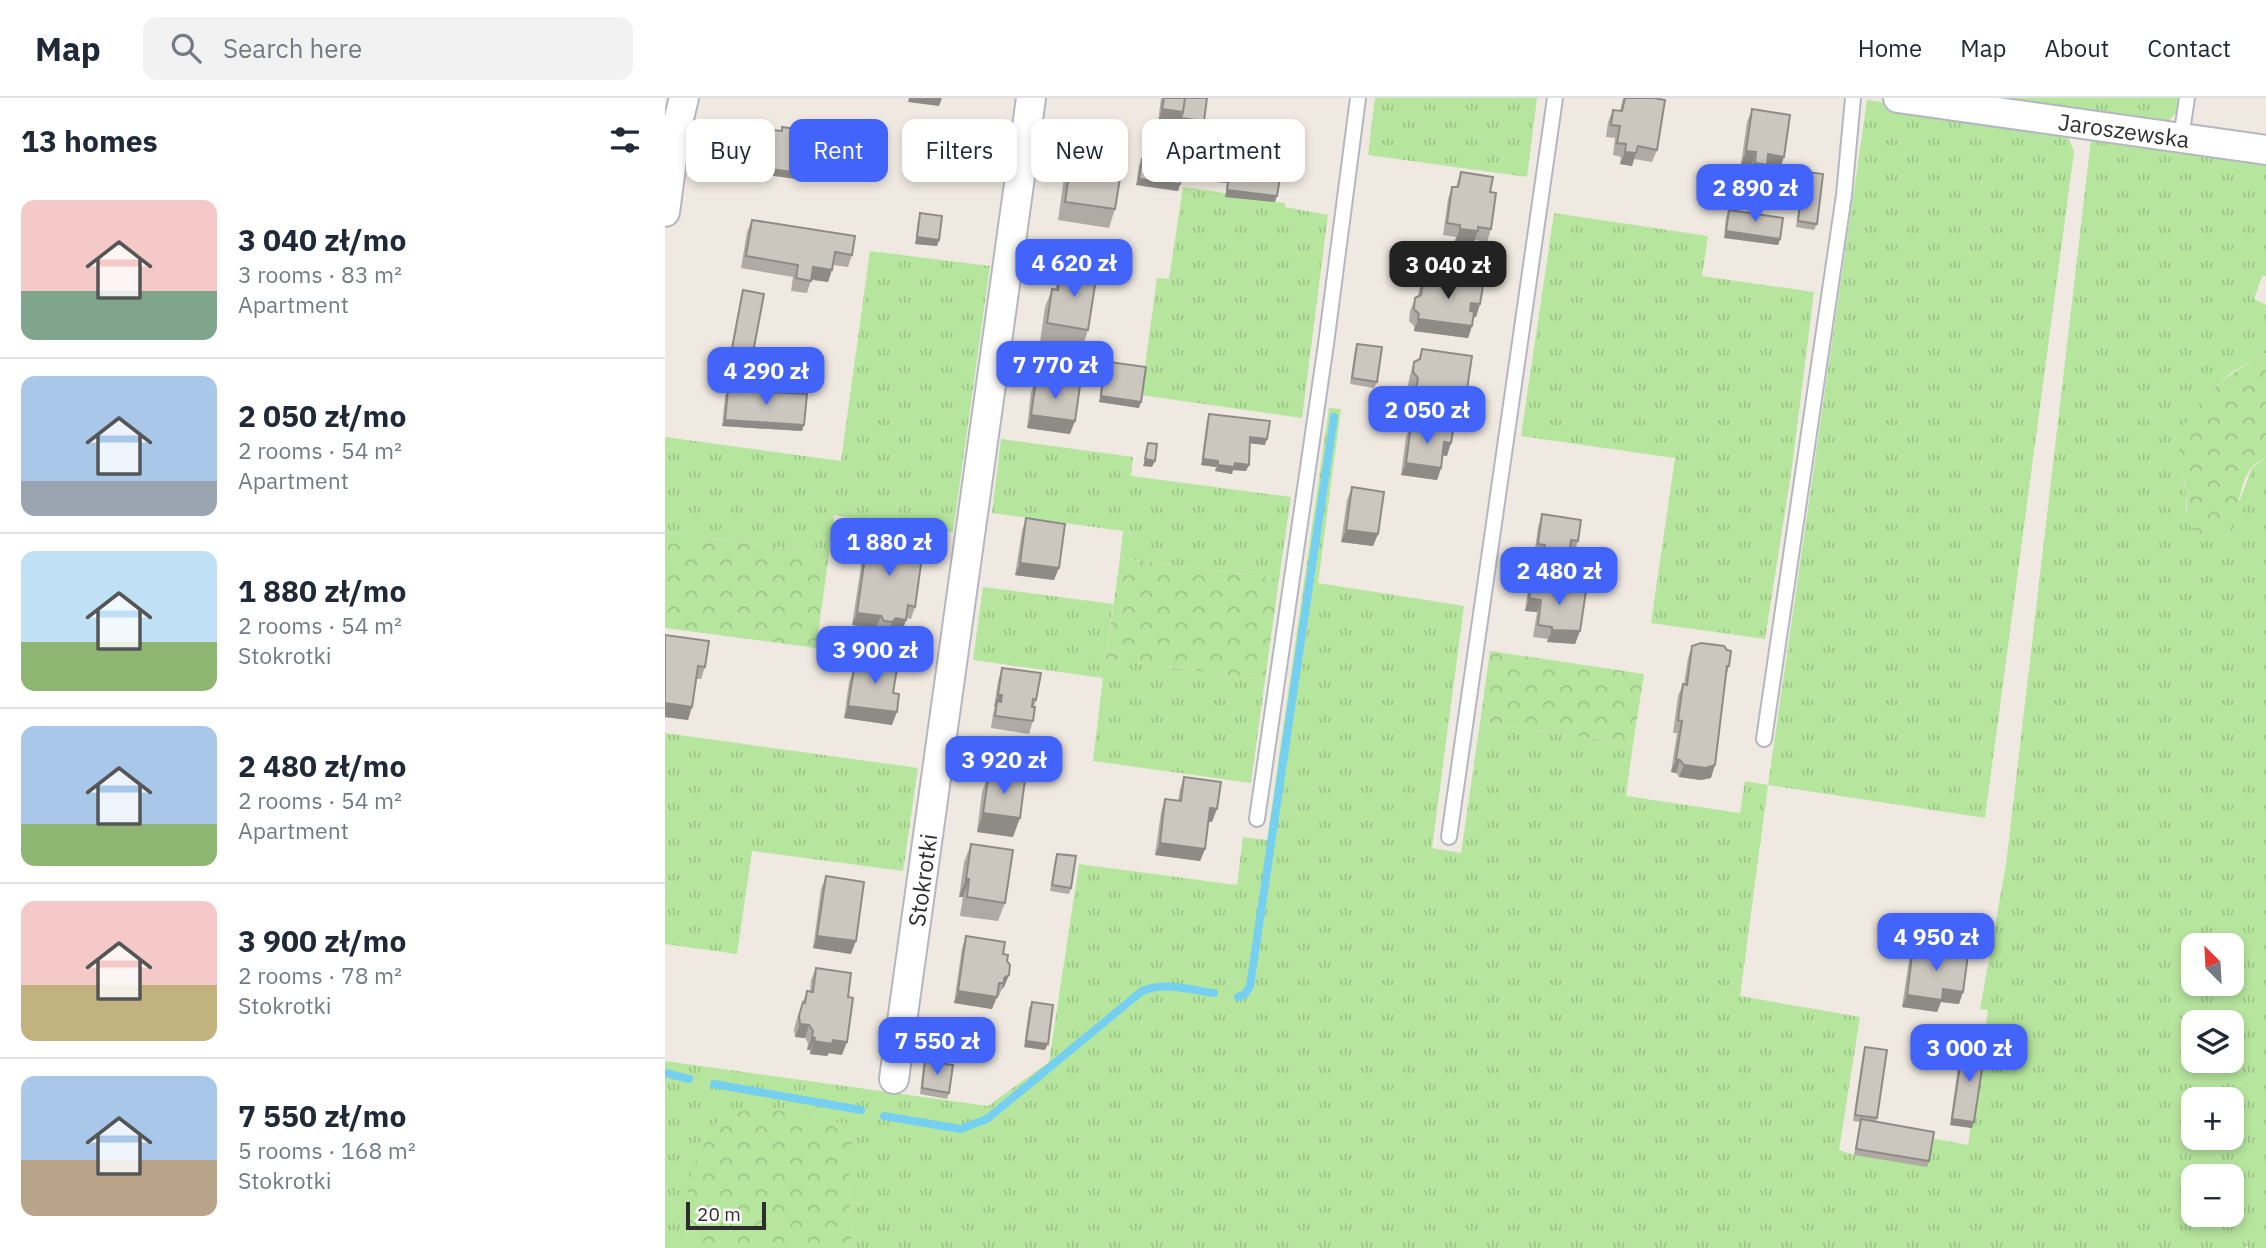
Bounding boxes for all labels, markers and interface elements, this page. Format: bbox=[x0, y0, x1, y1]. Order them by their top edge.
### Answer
search box bbox=[143, 17, 633, 80]
text: Map bbox=[35, 27, 101, 70]
icon: search bbox=[167, 29, 205, 67]
text: Search here bbox=[223, 31, 362, 65]
text: Home bbox=[1858, 32, 1922, 64]
text: Map bbox=[1960, 32, 2006, 64]
text: About bbox=[2044, 32, 2109, 64]
text: Contact bbox=[2147, 32, 2231, 64]
street label: Jaroszewska bbox=[2056, 106, 2192, 154]
chip: Buy bbox=[686, 119, 775, 182]
chip: Rent bbox=[789, 119, 888, 182]
chip: Filters bbox=[902, 119, 1017, 182]
chip: New bbox=[1031, 119, 1128, 182]
chip: Apartment bbox=[1142, 119, 1305, 182]
text: 13 homes bbox=[21, 121, 158, 160]
icon: filters bbox=[606, 121, 644, 159]
pin: 2 890 zł bbox=[1683, 164, 1827, 224]
text: 2 890 zł bbox=[1712, 172, 1798, 202]
text: 3 040 zł/mo bbox=[238, 220, 406, 259]
icon: home bbox=[77, 228, 161, 312]
pin: 4 620 zł bbox=[1002, 240, 1146, 299]
pin: 3 040 zł bbox=[1376, 242, 1520, 301]
text: 4 620 zł bbox=[1031, 247, 1117, 277]
text: 3 040 zł bbox=[1405, 249, 1491, 279]
text: 3 rooms · 83 m² bbox=[238, 259, 402, 289]
text: Apartment bbox=[238, 289, 349, 319]
pin: 7 770 zł bbox=[983, 342, 1127, 401]
pin: 4 290 zł bbox=[694, 348, 838, 407]
text: 7 770 zł bbox=[1012, 349, 1098, 379]
text: 4 290 zł bbox=[723, 355, 809, 385]
pin: 2 050 zł bbox=[1355, 386, 1499, 446]
text: 2 050 zł bbox=[1384, 394, 1470, 424]
text: 2 050 zł/mo bbox=[238, 396, 406, 435]
icon: home bbox=[77, 404, 161, 488]
text: 2 rooms · 54 m² bbox=[238, 435, 402, 465]
text: Apartment bbox=[238, 465, 349, 495]
pin: 1 880 zł bbox=[817, 518, 961, 578]
text: 1 880 zł bbox=[846, 526, 932, 556]
pin: 2 480 zł bbox=[1487, 547, 1631, 607]
text: 2 480 zł bbox=[1516, 555, 1602, 585]
text: 1 880 zł/mo bbox=[238, 571, 406, 610]
icon: home bbox=[77, 579, 161, 663]
text: 2 rooms · 54 m² bbox=[238, 610, 402, 640]
pin: 3 900 zł bbox=[803, 626, 947, 686]
text: 3 900 zł bbox=[832, 634, 918, 664]
text: Stokrotki bbox=[238, 640, 332, 670]
pin: 3 920 zł bbox=[932, 736, 1076, 796]
text: 3 920 zł bbox=[961, 744, 1047, 774]
text: 2 480 zł/mo bbox=[238, 746, 406, 785]
icon: home bbox=[77, 754, 161, 838]
text: 2 rooms · 54 m² bbox=[238, 785, 402, 815]
text: Apartment bbox=[238, 815, 349, 845]
street label: Stokrotki bbox=[901, 832, 943, 928]
pin: 4 950 zł bbox=[1864, 914, 2008, 973]
text: 3 900 zł/mo bbox=[238, 921, 406, 960]
text: 4 950 zł bbox=[1893, 921, 1979, 951]
icon: home bbox=[77, 929, 161, 1013]
north arrow bbox=[2181, 933, 2243, 996]
map controls bbox=[2181, 933, 2244, 1227]
text: 2 rooms · 78 m² bbox=[238, 960, 402, 990]
text: Stokrotki bbox=[238, 990, 332, 1020]
button: layers bbox=[2181, 1010, 2244, 1073]
pin: 7 550 zł bbox=[865, 1018, 1009, 1077]
pin: 3 000 zł bbox=[1897, 1024, 2041, 1084]
text: 7 550 zł bbox=[894, 1025, 980, 1055]
text: 3 000 zł bbox=[1926, 1032, 2012, 1062]
button: + bbox=[2181, 1087, 2244, 1150]
text: 7 550 zł/mo bbox=[238, 1096, 406, 1135]
icon: home bbox=[77, 1104, 161, 1188]
text: 5 rooms · 168 m² bbox=[238, 1135, 416, 1165]
button: − bbox=[2181, 1164, 2244, 1227]
text: Stokrotki bbox=[238, 1165, 332, 1195]
scale bar bbox=[686, 1199, 767, 1231]
text: 20 m bbox=[697, 1202, 741, 1226]

